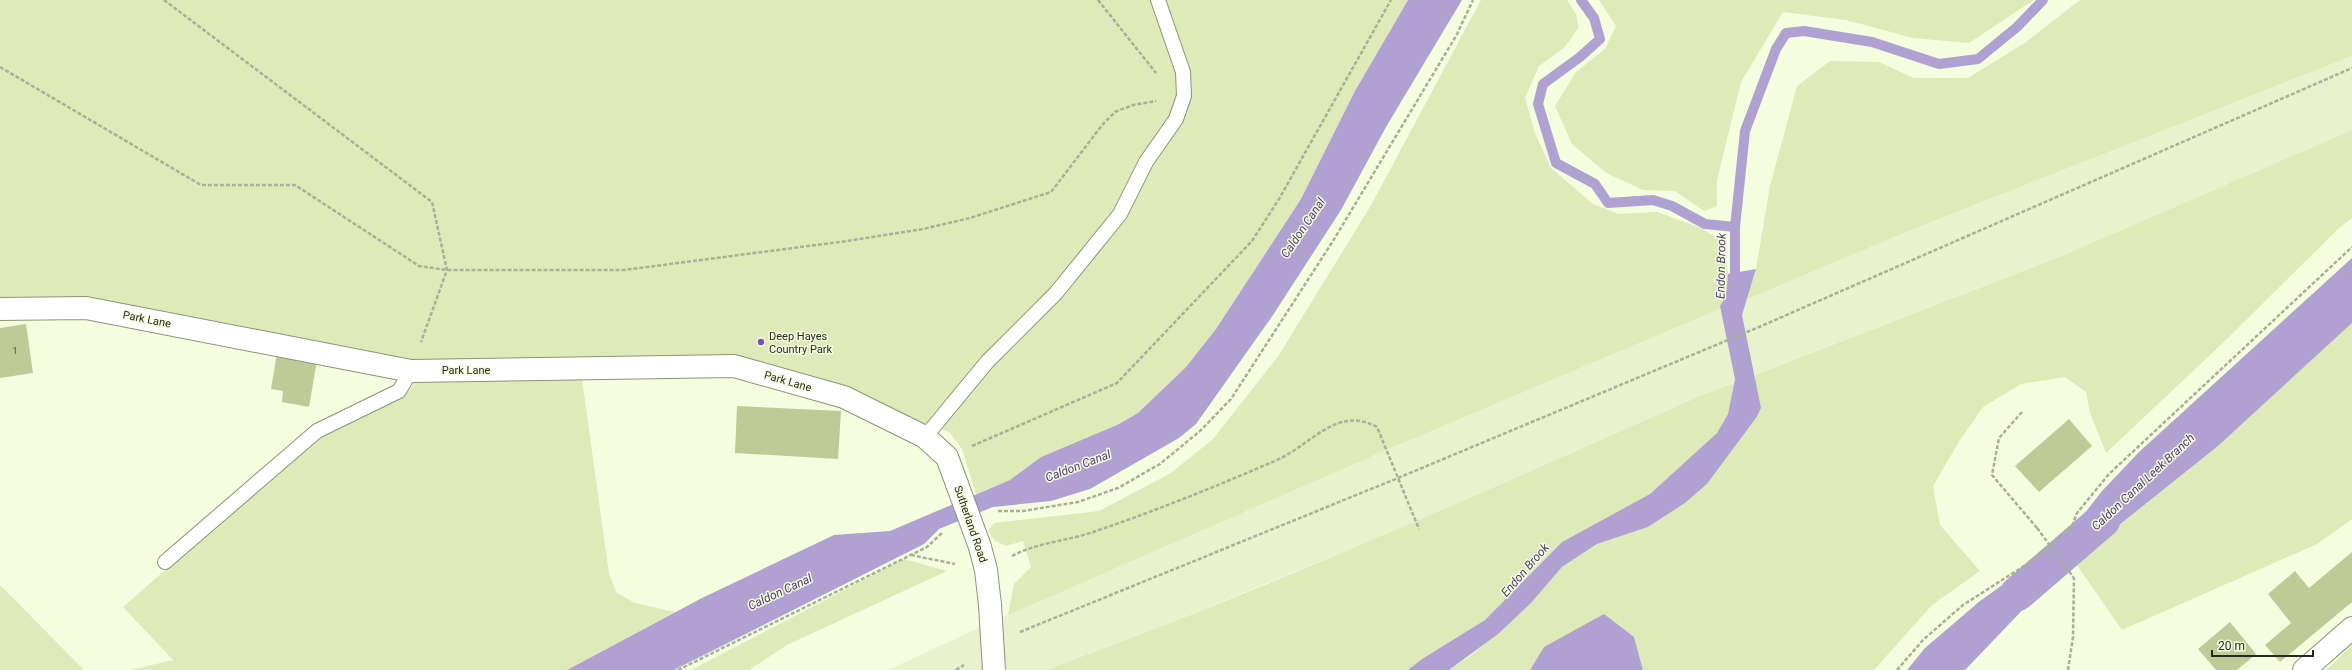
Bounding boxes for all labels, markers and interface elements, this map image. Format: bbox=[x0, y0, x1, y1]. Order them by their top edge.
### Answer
water label: Caldon Canal bbox=[1278, 195, 1328, 260]
water label: Endon Brook bbox=[1713, 232, 1729, 299]
street label: Park Lane bbox=[122, 308, 172, 331]
place label: Deep Hayes Country Park bbox=[769, 330, 833, 356]
marker: Deep Hayes Country Park bbox=[756, 337, 766, 347]
house number: 1 bbox=[12, 346, 18, 356]
street label: Park Lane bbox=[442, 364, 491, 377]
street label: Park Lane bbox=[763, 369, 813, 394]
water label: Caldon Canal Leek Branch bbox=[2089, 431, 2197, 533]
water label: Caldon Canal bbox=[1043, 447, 1113, 485]
street label: Sutherland Road bbox=[951, 484, 990, 564]
water label: Endon Brook bbox=[1498, 540, 1553, 599]
water label: Caldon Canal bbox=[746, 571, 814, 613]
scale bar bbox=[2212, 632, 2313, 658]
text: 20 m bbox=[2218, 639, 2245, 653]

